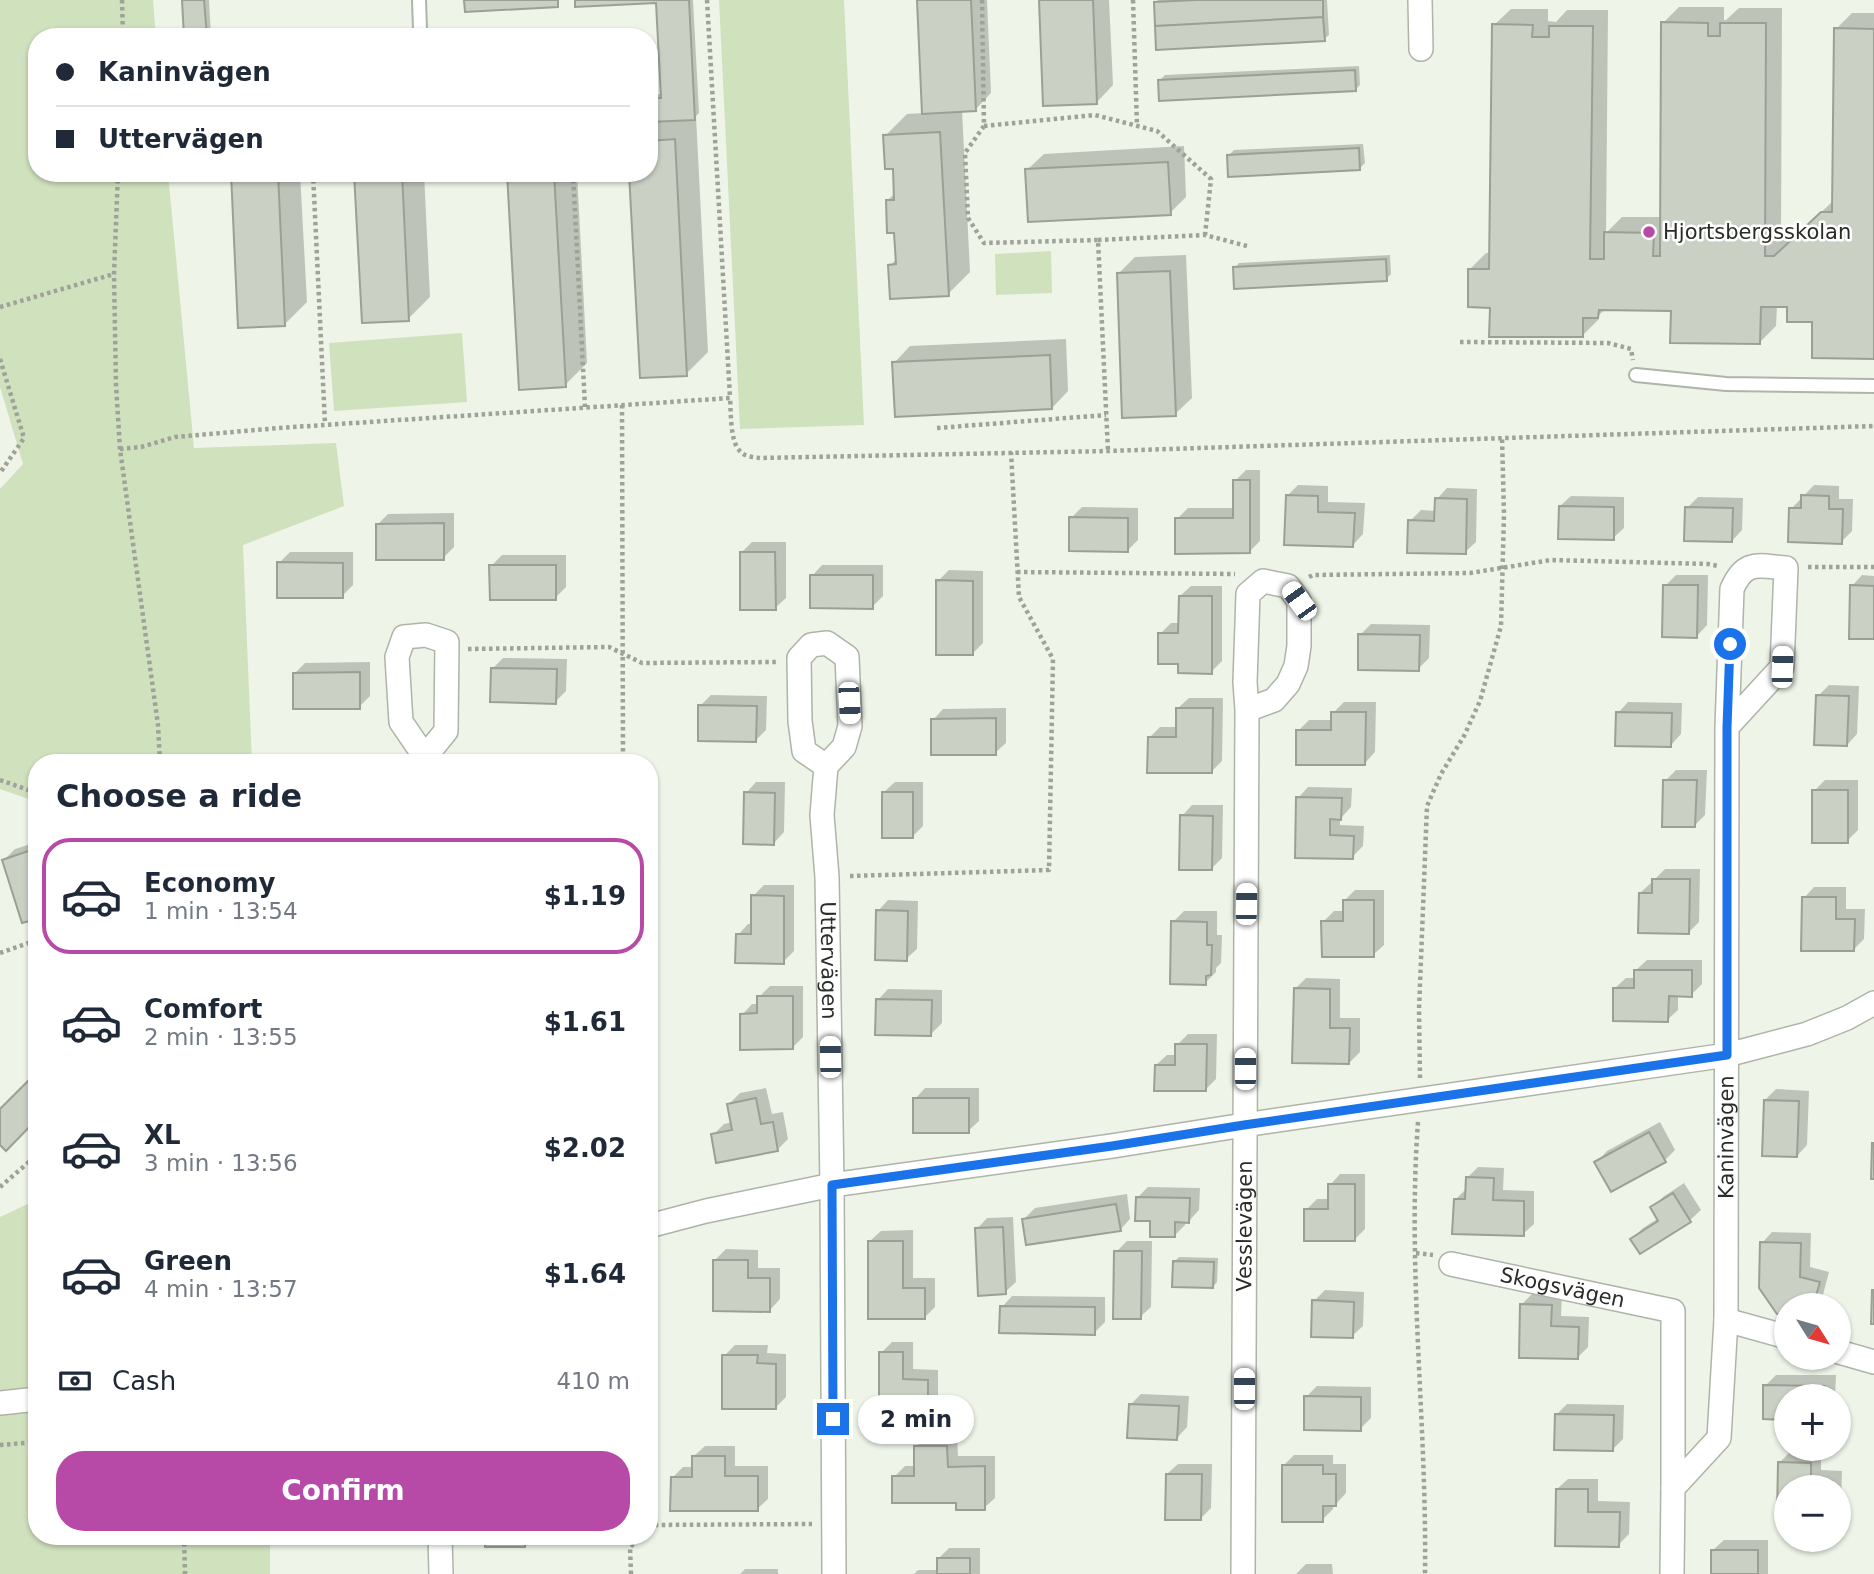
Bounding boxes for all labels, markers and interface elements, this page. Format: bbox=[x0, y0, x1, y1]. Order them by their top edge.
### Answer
text: Kaninvägen bbox=[98, 57, 271, 87]
text: Uttervägen bbox=[98, 124, 264, 154]
place label: Hjortsbergsskolan bbox=[1663, 220, 1851, 244]
marker: Hjortsbergsskolan bbox=[1641, 224, 1657, 240]
car bbox=[1279, 578, 1320, 624]
route start bbox=[1714, 628, 1746, 660]
car bbox=[1771, 646, 1794, 688]
car bbox=[838, 681, 861, 725]
text: Choose a ride bbox=[56, 777, 302, 815]
icon: car bbox=[60, 865, 123, 928]
text: Economy bbox=[144, 868, 275, 898]
text: $1.19 bbox=[544, 881, 626, 911]
car bbox=[1236, 883, 1257, 925]
text: 1 min · 13:54 bbox=[144, 898, 298, 924]
street label: Uttervägen bbox=[815, 901, 841, 1020]
icon: car bbox=[60, 991, 123, 1054]
text: Comfort bbox=[144, 994, 262, 1024]
text: $1.61 bbox=[544, 1007, 626, 1037]
text: 2 min · 13:55 bbox=[144, 1024, 298, 1050]
car bbox=[820, 1036, 841, 1078]
car bbox=[1235, 1048, 1256, 1090]
street label: Kaninvägen bbox=[1714, 1075, 1738, 1199]
icon: car bbox=[60, 1117, 123, 1180]
text: XL bbox=[144, 1120, 181, 1150]
text: $2.02 bbox=[544, 1133, 626, 1163]
text: 3 min · 13:56 bbox=[144, 1150, 298, 1176]
street label: Vesslevägen bbox=[1232, 1160, 1257, 1292]
icon: car bbox=[60, 1243, 123, 1306]
text: Green bbox=[144, 1246, 232, 1276]
text: $1.64 bbox=[544, 1259, 626, 1289]
street label: Skogsvägen bbox=[1498, 1263, 1627, 1312]
text: 4 min · 13:57 bbox=[144, 1276, 298, 1302]
north arrow bbox=[1774, 1293, 1852, 1370]
map controls bbox=[1774, 1293, 1851, 1552]
icon: cash bbox=[56, 1362, 94, 1400]
text: Cash bbox=[112, 1366, 176, 1396]
text: 410 m bbox=[556, 1368, 630, 1394]
car bbox=[1234, 1368, 1255, 1410]
button: + bbox=[1774, 1384, 1851, 1461]
callout: 2 min bbox=[858, 1394, 973, 1444]
route end bbox=[817, 1403, 849, 1435]
text: 2 min bbox=[880, 1406, 952, 1432]
button: Confirm bbox=[56, 1451, 630, 1531]
button: − bbox=[1774, 1475, 1851, 1552]

